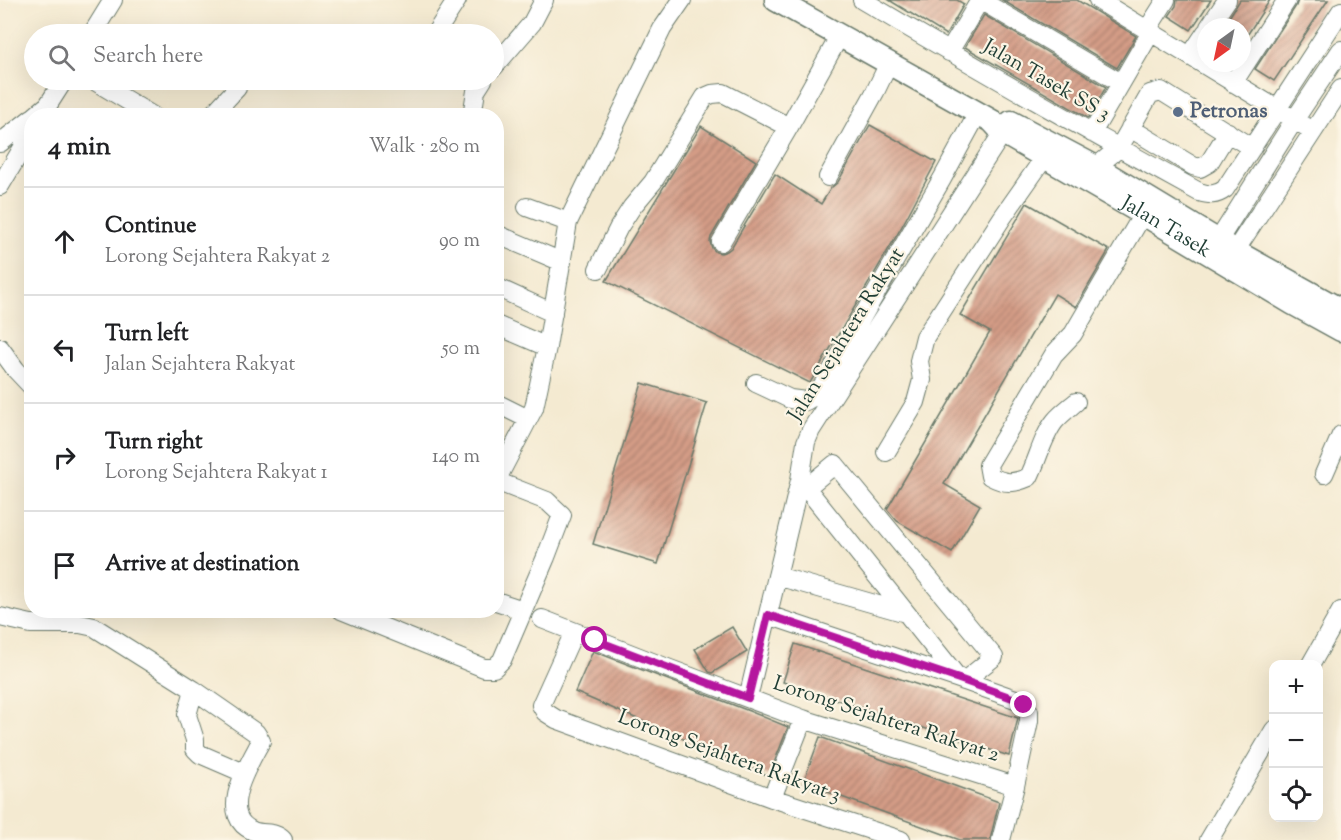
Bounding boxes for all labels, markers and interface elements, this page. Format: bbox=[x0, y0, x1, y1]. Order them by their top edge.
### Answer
north arrow bbox=[1197, 18, 1251, 72]
search box bbox=[24, 24, 504, 90]
street label: Jalan Tasek SS 3 bbox=[976, 32, 1115, 130]
icon: search bbox=[45, 41, 78, 74]
text: Search here bbox=[93, 41, 203, 73]
place label: Petronas bbox=[1190, 97, 1268, 127]
marker: Petronas bbox=[1171, 105, 1185, 119]
text: 4 min bbox=[48, 129, 111, 166]
text: Walk · 280 m bbox=[369, 133, 480, 162]
street label: Jalan Tasek bbox=[1114, 189, 1217, 266]
text: Continue bbox=[105, 211, 196, 243]
icon: ahead bbox=[48, 225, 81, 258]
text: 90 m bbox=[439, 227, 480, 256]
street label: Jalan Sejahtera Rakyat bbox=[781, 242, 913, 429]
text: Lorong Sejahtera Rakyat 2 bbox=[105, 243, 330, 272]
text: Turn left bbox=[105, 319, 188, 351]
icon: left bbox=[48, 333, 81, 366]
text: 50 m bbox=[442, 335, 480, 364]
text: Jalan Sejahtera Rakyat bbox=[105, 351, 295, 380]
text: Turn right bbox=[105, 427, 202, 459]
icon: right bbox=[48, 441, 81, 474]
text: 140 m bbox=[432, 443, 480, 472]
text: Lorong Sejahtera Rakyat 1 bbox=[105, 459, 328, 488]
icon: arrive bbox=[48, 549, 81, 582]
text: Arrive at destination bbox=[105, 549, 300, 581]
route start bbox=[581, 626, 607, 652]
map controls bbox=[1269, 660, 1323, 822]
button: + bbox=[1269, 660, 1323, 714]
street label: Lorong Sejahtera Rakyat 2 bbox=[769, 669, 1003, 771]
route end bbox=[1010, 691, 1036, 717]
street label: Lorong Sejahtera Rakyat 3 bbox=[613, 703, 845, 811]
button: − bbox=[1269, 714, 1323, 768]
button: locate bbox=[1269, 768, 1323, 822]

